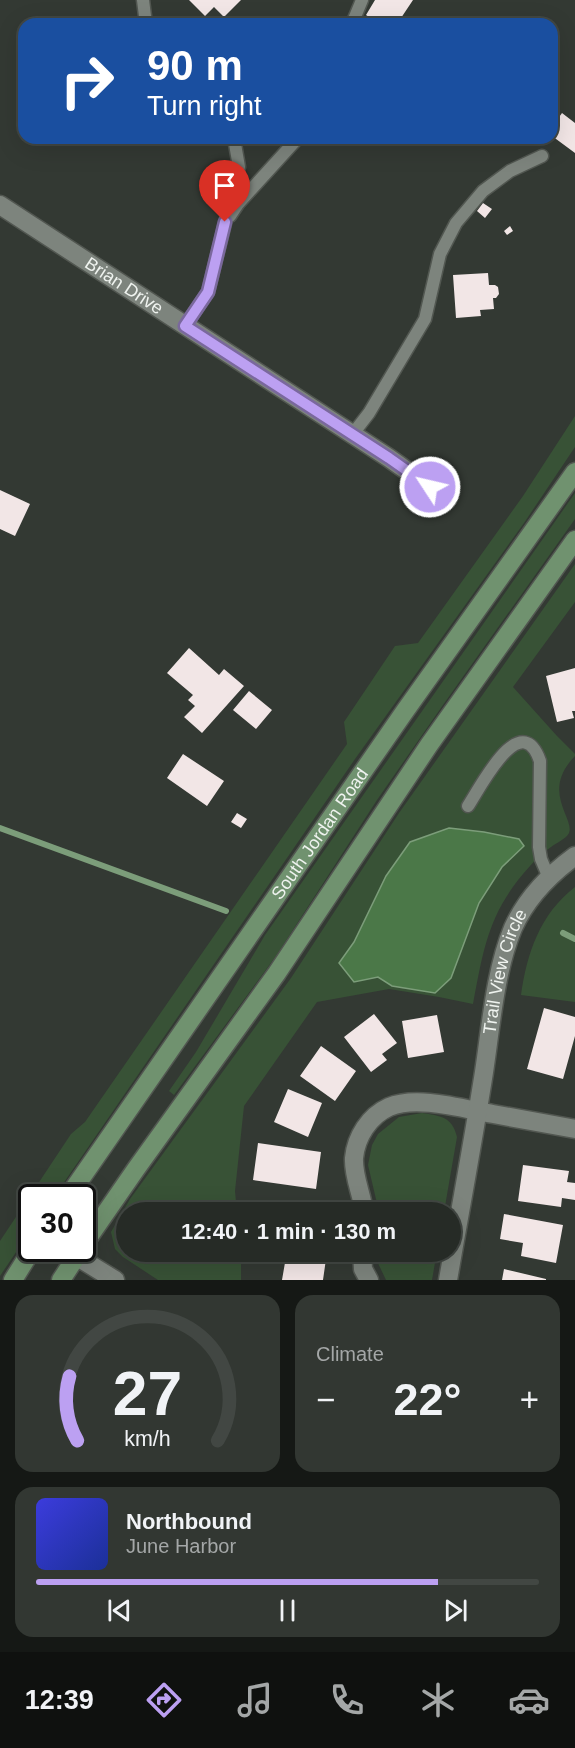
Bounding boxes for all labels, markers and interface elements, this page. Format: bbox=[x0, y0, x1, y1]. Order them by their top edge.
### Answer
icon: right bbox=[48, 42, 126, 120]
text: 90 m bbox=[147, 42, 243, 89]
text: Turn right bbox=[147, 91, 262, 121]
pin bbox=[199, 160, 250, 222]
icon: arrive bbox=[208, 169, 241, 202]
street label: Brian Drive bbox=[81, 253, 167, 318]
position arrow bbox=[398, 455, 462, 519]
street label: South Jordan Road bbox=[267, 764, 372, 903]
street label: Trail View Circle bbox=[479, 905, 531, 1035]
speed limit sign: 30 bbox=[18, 1184, 96, 1262]
text: 12:40 · 1 min · 130 m bbox=[181, 1219, 396, 1244]
text: Climate bbox=[316, 1343, 384, 1365]
text: 27 bbox=[113, 1359, 182, 1428]
text: 22° bbox=[393, 1374, 462, 1425]
text: − bbox=[316, 1381, 335, 1418]
text: + bbox=[520, 1381, 539, 1418]
text: km/h bbox=[124, 1427, 171, 1451]
text: Northbound bbox=[126, 1509, 252, 1534]
text: June Harbor bbox=[126, 1535, 236, 1557]
icon: previous bbox=[103, 1594, 136, 1627]
icon: pause bbox=[271, 1594, 304, 1627]
icon: next bbox=[439, 1594, 472, 1627]
icon: directions bbox=[143, 1679, 185, 1721]
icon: music bbox=[234, 1679, 276, 1721]
icon: phone bbox=[326, 1679, 368, 1721]
icon: climate bbox=[417, 1679, 459, 1721]
icon: car bbox=[508, 1679, 550, 1721]
text: 12:39 bbox=[25, 1685, 94, 1715]

